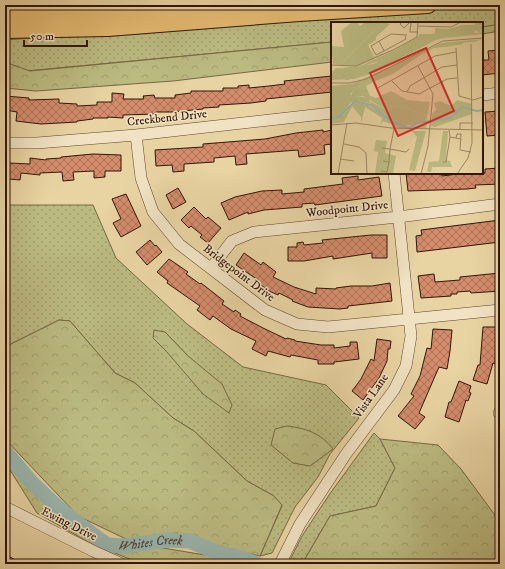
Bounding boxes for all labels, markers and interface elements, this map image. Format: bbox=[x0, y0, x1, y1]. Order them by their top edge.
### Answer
scale bar bbox=[24, 22, 87, 48]
inset map bbox=[331, 22, 483, 174]
text: 50 m bbox=[30, 29, 54, 44]
street label: Creekbend Drive bbox=[126, 106, 208, 130]
street label: Woodpoint Drive bbox=[304, 197, 389, 221]
street label: Bridgepoint Drive bbox=[200, 241, 278, 305]
street label: Vista Lane bbox=[350, 371, 392, 422]
street label: Ewing Drive bbox=[39, 504, 99, 544]
water label: Whites Creek bbox=[118, 532, 184, 554]

